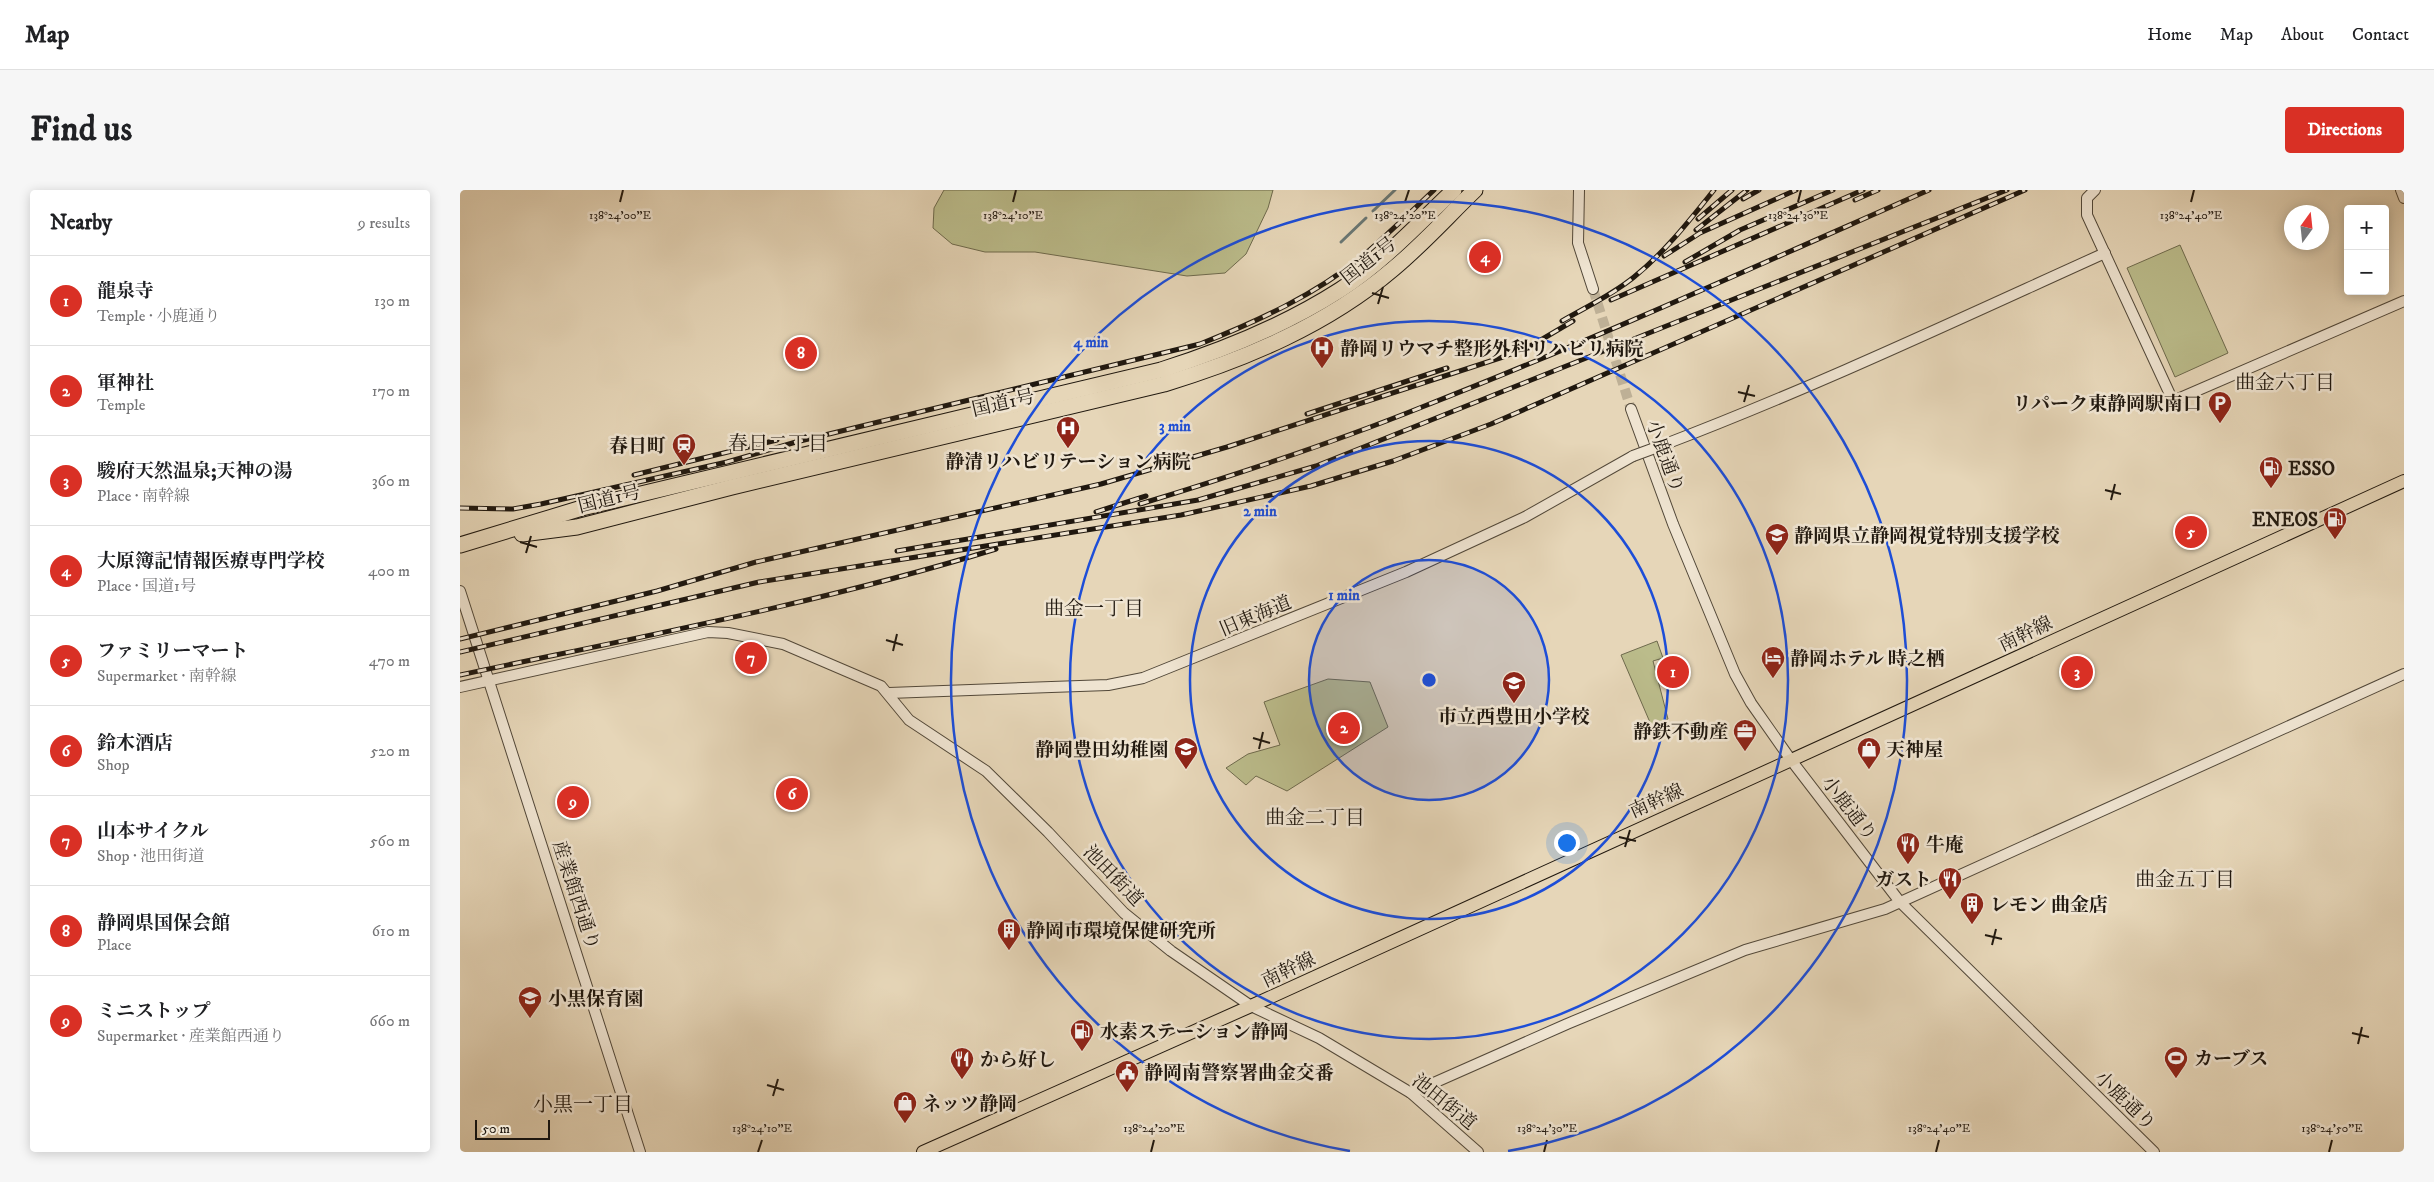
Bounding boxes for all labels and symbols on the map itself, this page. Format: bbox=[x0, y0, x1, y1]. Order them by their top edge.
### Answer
north arrow bbox=[2284, 205, 2329, 250]
text: 138°24'00"E bbox=[589, 208, 651, 223]
text: 138°24'10"E bbox=[983, 208, 1043, 223]
text: 138°24'20"E bbox=[1374, 208, 1436, 223]
text: 138°24'30"E bbox=[1768, 208, 1828, 223]
text: 138°24'40"E bbox=[2160, 208, 2223, 223]
street label: 国道1号 bbox=[1337, 232, 1401, 290]
pin: 4 bbox=[1469, 238, 1501, 276]
text: 4 min bbox=[1073, 333, 1109, 352]
pin: 8 bbox=[785, 334, 817, 372]
hospital icon: 静岡リウマチ整形外科リハビリ病院 bbox=[1309, 335, 1335, 369]
place label: 静岡リウマチ整形外科リハビリ病院 bbox=[1340, 338, 1643, 361]
district label: 曲金六丁目 bbox=[2235, 371, 2335, 396]
street label: 国道1号 bbox=[970, 385, 1037, 422]
parking icon: リパーク東静岡駅南口 bbox=[2207, 390, 2233, 424]
place label: リパーク東静岡駅南口 bbox=[2013, 393, 2202, 416]
hospital icon: 静清リハビリテーション病院 bbox=[1055, 415, 1081, 449]
text: 3 min bbox=[1159, 417, 1191, 436]
street label: 小鹿通り bbox=[1641, 417, 1688, 496]
station icon: 春日町 bbox=[671, 432, 697, 466]
district label: 春日二丁目 bbox=[728, 432, 828, 457]
place label: 春日町 bbox=[609, 435, 666, 458]
place label: 静清リハビリテーション病院 bbox=[945, 451, 1191, 474]
fuel station icon: ESSO bbox=[2258, 455, 2284, 489]
place label: ESSO bbox=[2288, 458, 2335, 481]
street label: 国道1号 bbox=[576, 481, 643, 518]
text: 2 min bbox=[1243, 502, 1277, 521]
fuel station icon: ENEOS bbox=[2322, 506, 2348, 540]
place label: ENEOS bbox=[2252, 509, 2318, 532]
pin: 5 bbox=[2175, 513, 2207, 551]
school or university icon: 静岡県立静岡視覚特別支援学校 bbox=[1764, 522, 1790, 556]
place label: 静岡県立静岡視覚特別支援学校 bbox=[1794, 525, 2060, 548]
text: 1 min bbox=[1328, 586, 1360, 605]
street label: 旧東海道 bbox=[1216, 591, 1295, 642]
district label: 曲金一丁目 bbox=[1044, 597, 1144, 622]
street label: 南幹線 bbox=[1995, 612, 2056, 657]
pin: 7 bbox=[735, 639, 767, 677]
hotel icon: 静岡ホテル 時之栖 bbox=[1760, 645, 1786, 679]
place label: 静岡ホテル 時之栖 bbox=[1790, 648, 1945, 671]
pin: 1 bbox=[1657, 653, 1689, 691]
pin: 3 bbox=[2061, 653, 2093, 691]
school or university icon: 市立西豊田小学校 bbox=[1501, 670, 1527, 704]
centre of rings bbox=[1420, 671, 1438, 689]
place label: 市立西豊田小学校 bbox=[1438, 706, 1590, 729]
pin: 2 bbox=[1328, 709, 1360, 747]
office icon: 静鉄不動産 bbox=[1732, 718, 1758, 752]
place label: 静鉄不動産 bbox=[1633, 721, 1728, 744]
school or university icon: 静岡豊田幼稚園 bbox=[1173, 736, 1199, 770]
shop icon: 天神屋 bbox=[1856, 736, 1882, 770]
place label: 静岡豊田幼稚園 bbox=[1035, 739, 1168, 762]
place label: 天神屋 bbox=[1886, 739, 1943, 762]
street label: 小鹿通り bbox=[1816, 772, 1881, 846]
pin: 6 bbox=[776, 775, 808, 813]
street label: 南幹線 bbox=[1626, 779, 1687, 823]
pin: 9 bbox=[557, 783, 589, 821]
district label: 曲金二丁目 bbox=[1265, 806, 1365, 831]
your location bbox=[1554, 830, 1580, 856]
restaurant icon: 牛庵 bbox=[1895, 831, 1921, 865]
place label: 牛庵 bbox=[1926, 834, 1964, 857]
street label: 産業館西通り bbox=[547, 838, 604, 953]
street label: 池田街道 bbox=[1078, 841, 1148, 911]
restaurant icon: ガスト bbox=[1937, 866, 1963, 900]
district label: 曲金五丁目 bbox=[2135, 868, 2235, 893]
place label: ガスト bbox=[1875, 869, 1932, 892]
building icon: レモン 曲金店 bbox=[1959, 891, 1985, 925]
place label: レモン 曲金店 bbox=[1990, 894, 2108, 917]
building icon: 静岡市環境保健研究所 bbox=[996, 917, 1022, 951]
place label: 静岡市環境保健研究所 bbox=[1026, 920, 1216, 943]
street label: 南幹線 bbox=[1258, 948, 1319, 993]
school or university icon: 小黒保育園 bbox=[517, 985, 543, 1019]
place label: 小黒保育園 bbox=[548, 988, 643, 1011]
fuel station icon: 水素ステーション静岡 bbox=[1069, 1018, 1095, 1052]
place label: 水素ステーション静岡 bbox=[1100, 1021, 1289, 1044]
sports icon: カーブス bbox=[2163, 1045, 2189, 1079]
restaurant icon: から好し bbox=[949, 1046, 975, 1080]
place label: カーブス bbox=[2194, 1048, 2268, 1071]
place label: から好し bbox=[980, 1049, 1056, 1072]
public building icon: 静岡南警察署曲金交番 bbox=[1114, 1059, 1140, 1093]
place label: 静岡南警察署曲金交番 bbox=[1144, 1062, 1334, 1085]
street label: 小鹿通り bbox=[2090, 1066, 2160, 1136]
street label: 池田街道 bbox=[1407, 1069, 1481, 1135]
shop icon: ネッツ静岡 bbox=[892, 1090, 918, 1124]
district label: 小黒一丁目 bbox=[533, 1093, 633, 1118]
place label: ネッツ静岡 bbox=[922, 1093, 1017, 1116]
scale bar bbox=[475, 1117, 550, 1140]
text: 138°24'10"E bbox=[732, 1121, 792, 1136]
text: 138°24'20"E bbox=[1123, 1121, 1185, 1136]
text: 138°24'30"E bbox=[1517, 1121, 1577, 1136]
text: 138°24'40"E bbox=[1908, 1121, 1971, 1136]
text: 138°24'50"E bbox=[2301, 1121, 2363, 1136]

